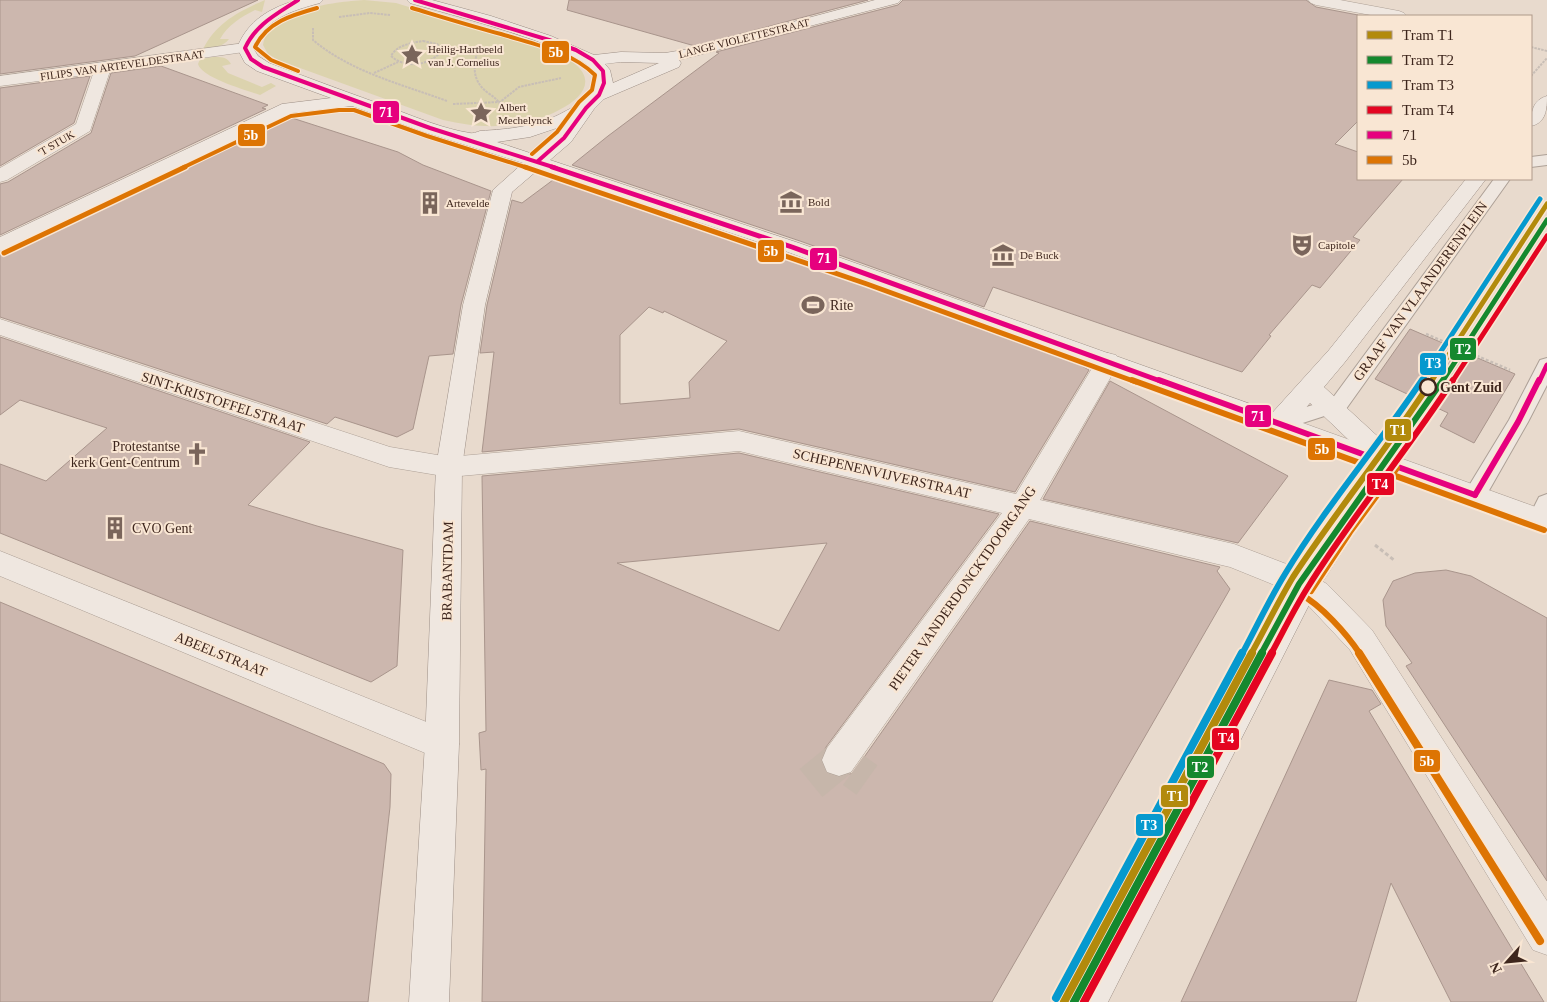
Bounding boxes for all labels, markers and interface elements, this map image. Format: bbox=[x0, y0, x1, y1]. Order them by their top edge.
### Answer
legend bbox=[1357, 15, 1532, 180]
street label: LANGE VIOLETTESTRAAT bbox=[677, 16, 811, 60]
text: Tram T1 bbox=[1402, 27, 1454, 43]
line badge: 5b bbox=[541, 40, 570, 64]
place icon: Heilig-Hartbeeld van J. Cornelius bbox=[399, 42, 425, 68]
place label: Heilig-Hartbeeld van J. Cornelius bbox=[428, 43, 503, 68]
text: 5b bbox=[549, 45, 564, 60]
street label: FILIPS VAN ARTEVELDESTRAAT bbox=[39, 48, 205, 82]
text: Tram T2 bbox=[1402, 52, 1454, 68]
text: Tram T3 bbox=[1402, 77, 1454, 93]
line badge: 71 bbox=[372, 100, 400, 124]
place icon: Albert Mechelynck bbox=[468, 100, 494, 126]
place label: Albert Mechelynck bbox=[498, 101, 553, 126]
text: Tram T4 bbox=[1402, 102, 1455, 118]
text: 71 bbox=[379, 105, 393, 120]
line badge: 5b bbox=[237, 123, 266, 147]
text: 71 bbox=[1402, 127, 1417, 143]
street label: 'T STUK bbox=[36, 128, 76, 158]
text: 5b bbox=[244, 128, 259, 143]
text: 5b bbox=[1402, 152, 1417, 168]
museum icon: Bold bbox=[778, 189, 804, 215]
building icon: Artevelde bbox=[417, 190, 443, 216]
place label: Bold bbox=[808, 196, 830, 208]
place label: Artevelde bbox=[446, 197, 489, 209]
street label: GRAAF VAN VLAANDERENPLEIN bbox=[1350, 199, 1490, 384]
theatre icon: Capitole bbox=[1289, 232, 1315, 258]
line badge: 5b bbox=[757, 239, 785, 263]
place label: Capitole bbox=[1318, 239, 1355, 251]
museum icon: De Buck bbox=[990, 242, 1016, 268]
text: 5b bbox=[764, 244, 779, 259]
line badge: 71 bbox=[809, 247, 838, 271]
place label: De Buck bbox=[1020, 249, 1059, 261]
text: 71 bbox=[817, 251, 831, 266]
sports icon: Rite bbox=[800, 292, 826, 318]
place label: Rite bbox=[830, 298, 853, 313]
line badge: T2 bbox=[1449, 337, 1477, 361]
text: T2 bbox=[1455, 342, 1471, 357]
line badge: T3 bbox=[1419, 352, 1447, 376]
text: T3 bbox=[1425, 356, 1441, 371]
street label: SINT-KRISTOFFELSTRAAT bbox=[140, 369, 307, 436]
marker: Gent Zuid bbox=[1419, 378, 1437, 396]
place label: Gent Zuid bbox=[1440, 380, 1502, 395]
line badge: 71 bbox=[1244, 404, 1272, 428]
text: 71 bbox=[1251, 409, 1265, 424]
line badge: T1 bbox=[1384, 418, 1412, 442]
text: T1 bbox=[1390, 423, 1406, 438]
line badge: 5b bbox=[1307, 437, 1336, 461]
place label: Protestantse kerk Gent-Centrum bbox=[71, 439, 180, 470]
church icon: Protestantse kerk Gent-Centrum bbox=[184, 441, 210, 467]
text: 5b bbox=[1315, 442, 1330, 457]
street label: SCHEPENENVIJVERSTRAAT bbox=[792, 446, 973, 501]
line badge: T4 bbox=[1366, 472, 1395, 496]
text: T4 bbox=[1372, 477, 1388, 492]
street label: PIETER VANDERDONCKTDOORGANG bbox=[886, 483, 1039, 693]
building icon: CVO Gent bbox=[102, 515, 128, 541]
place label: CVO Gent bbox=[132, 521, 192, 536]
street label: BRABANTDAM bbox=[439, 521, 456, 621]
street label: ABEELSTRAAT bbox=[173, 629, 269, 680]
line badge: T4 bbox=[1211, 727, 1240, 751]
text: T4 bbox=[1218, 731, 1234, 746]
line badge: 5b bbox=[1413, 749, 1441, 773]
text: 5b bbox=[1420, 754, 1435, 769]
line badge: T2 bbox=[1186, 755, 1215, 779]
text: T2 bbox=[1192, 760, 1208, 775]
line badge: T1 bbox=[1160, 784, 1189, 808]
text: T1 bbox=[1167, 789, 1183, 804]
line badge: T3 bbox=[1135, 813, 1164, 837]
text: T3 bbox=[1141, 818, 1157, 833]
north arrow bbox=[1482, 937, 1532, 987]
text: N bbox=[1487, 960, 1505, 976]

